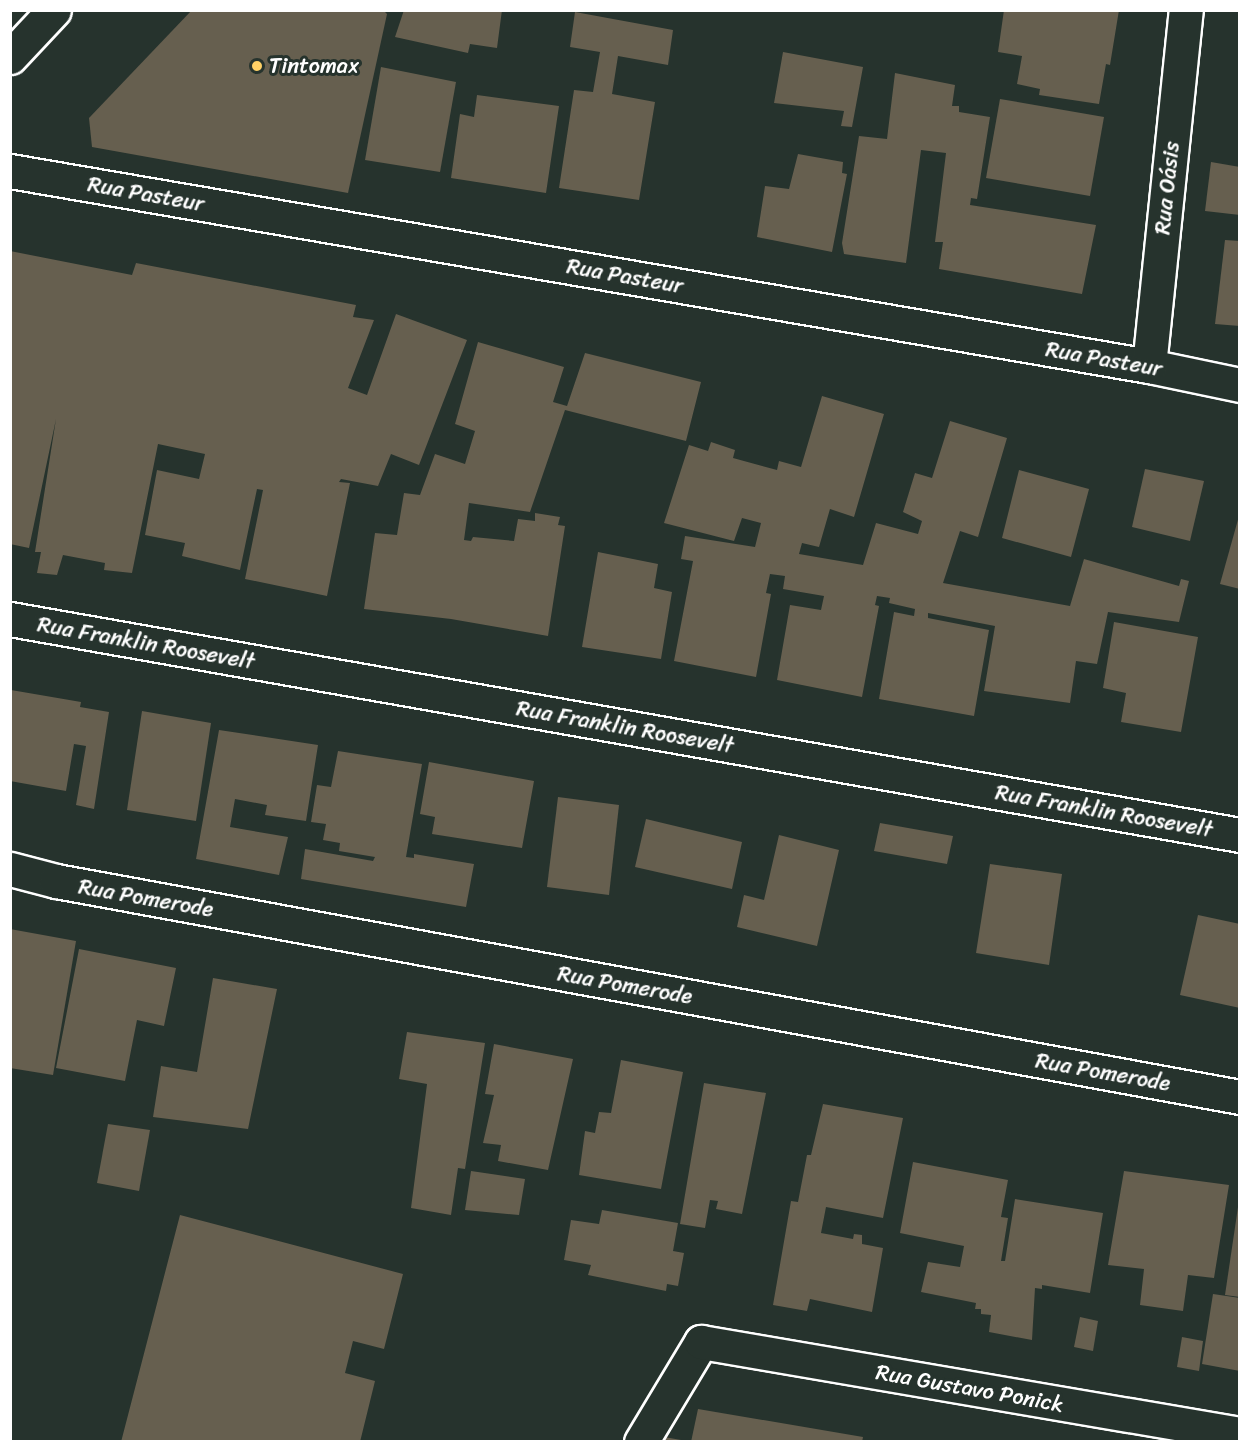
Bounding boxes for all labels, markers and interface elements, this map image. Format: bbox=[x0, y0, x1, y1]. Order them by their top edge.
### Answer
place label: Tintomax bbox=[269, 53, 359, 79]
marker: Tintomax bbox=[250, 59, 264, 73]
street label: Rua Oásis bbox=[1149, 140, 1185, 236]
street label: Rua Pasteur bbox=[86, 171, 206, 217]
street label: Rua Pasteur bbox=[565, 253, 685, 299]
street label: Rua Pasteur bbox=[1044, 336, 1164, 382]
street label: Rua Franklin Roosevelt bbox=[35, 611, 257, 675]
street label: Rua Franklin Roosevelt bbox=[514, 695, 736, 759]
street label: Rua Franklin Roosevelt bbox=[993, 779, 1215, 843]
street label: Rua Pomerode bbox=[76, 873, 216, 923]
street label: Rua Pomerode bbox=[555, 960, 695, 1010]
street label: Rua Pomerode bbox=[1033, 1047, 1173, 1097]
street label: Rua Gustavo Ponick bbox=[874, 1358, 1066, 1418]

